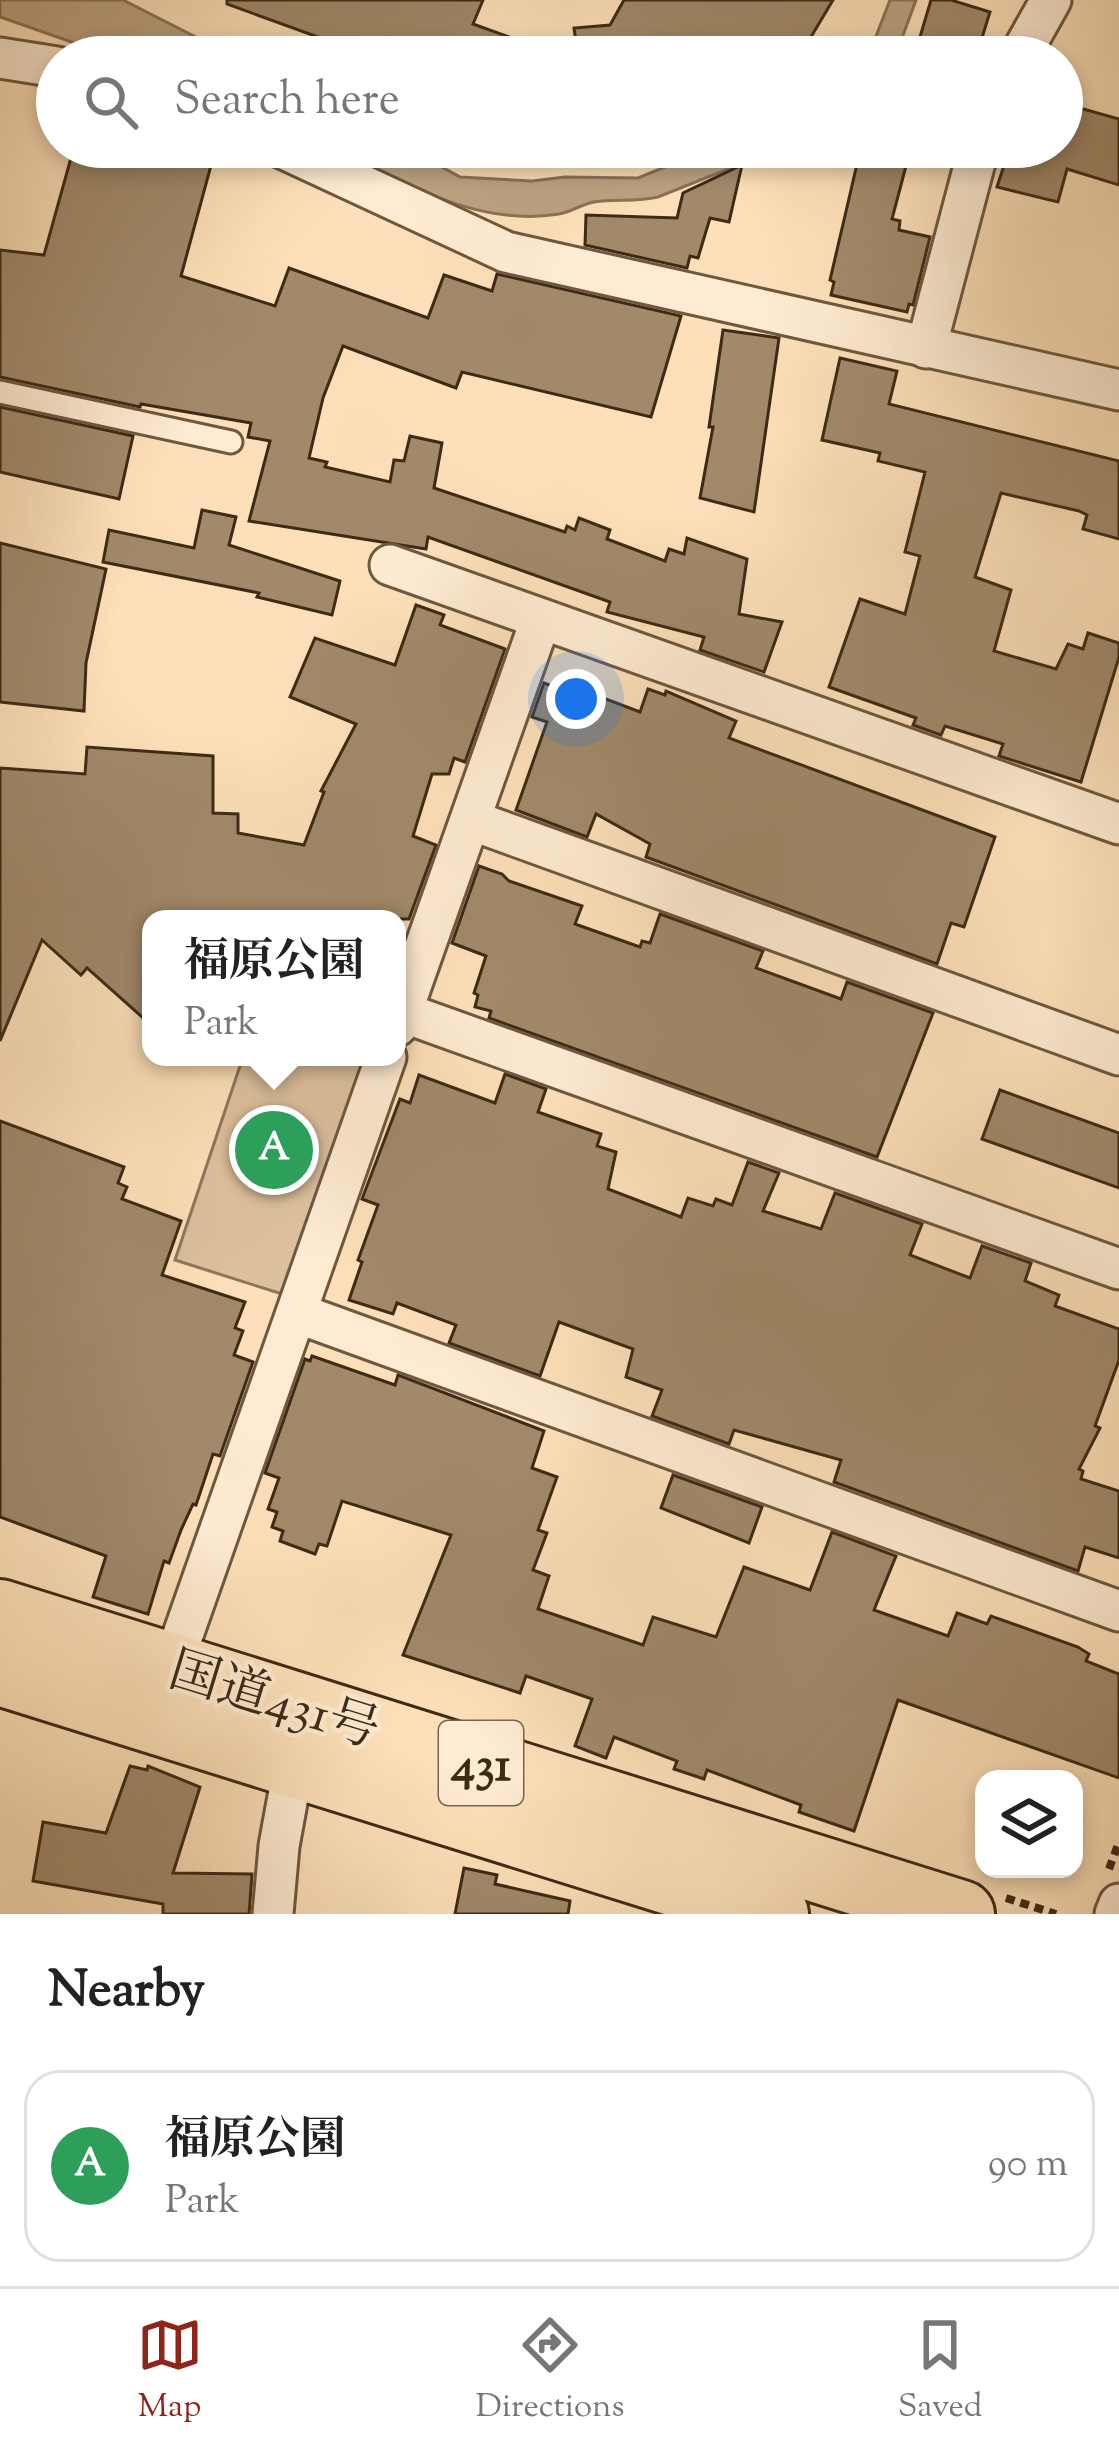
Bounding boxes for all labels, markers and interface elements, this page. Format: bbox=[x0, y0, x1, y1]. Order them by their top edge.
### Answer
search box bbox=[36, 36, 1083, 168]
icon: search bbox=[78, 69, 144, 135]
text: Search here bbox=[174, 70, 400, 135]
your location bbox=[546, 669, 606, 729]
popup bbox=[142, 910, 406, 1066]
text: 福原公園 bbox=[184, 932, 364, 997]
text: Park bbox=[184, 997, 259, 1053]
pin: A bbox=[235, 1105, 313, 1195]
street label: 国道431号 bbox=[159, 1637, 388, 1770]
road number: 431 bbox=[439, 1721, 523, 1805]
map controls bbox=[975, 1770, 1083, 1878]
button: layers bbox=[975, 1770, 1083, 1878]
text: Nearby bbox=[48, 1956, 205, 2029]
text: 福原公園 bbox=[165, 2110, 345, 2175]
text: A bbox=[74, 2138, 106, 2194]
text: 90 m bbox=[988, 2138, 1068, 2194]
text: Park bbox=[165, 2175, 240, 2231]
tab: Map bbox=[137, 2312, 203, 2432]
tab: Directions bbox=[476, 2312, 625, 2432]
tab: Saved bbox=[898, 2312, 982, 2432]

